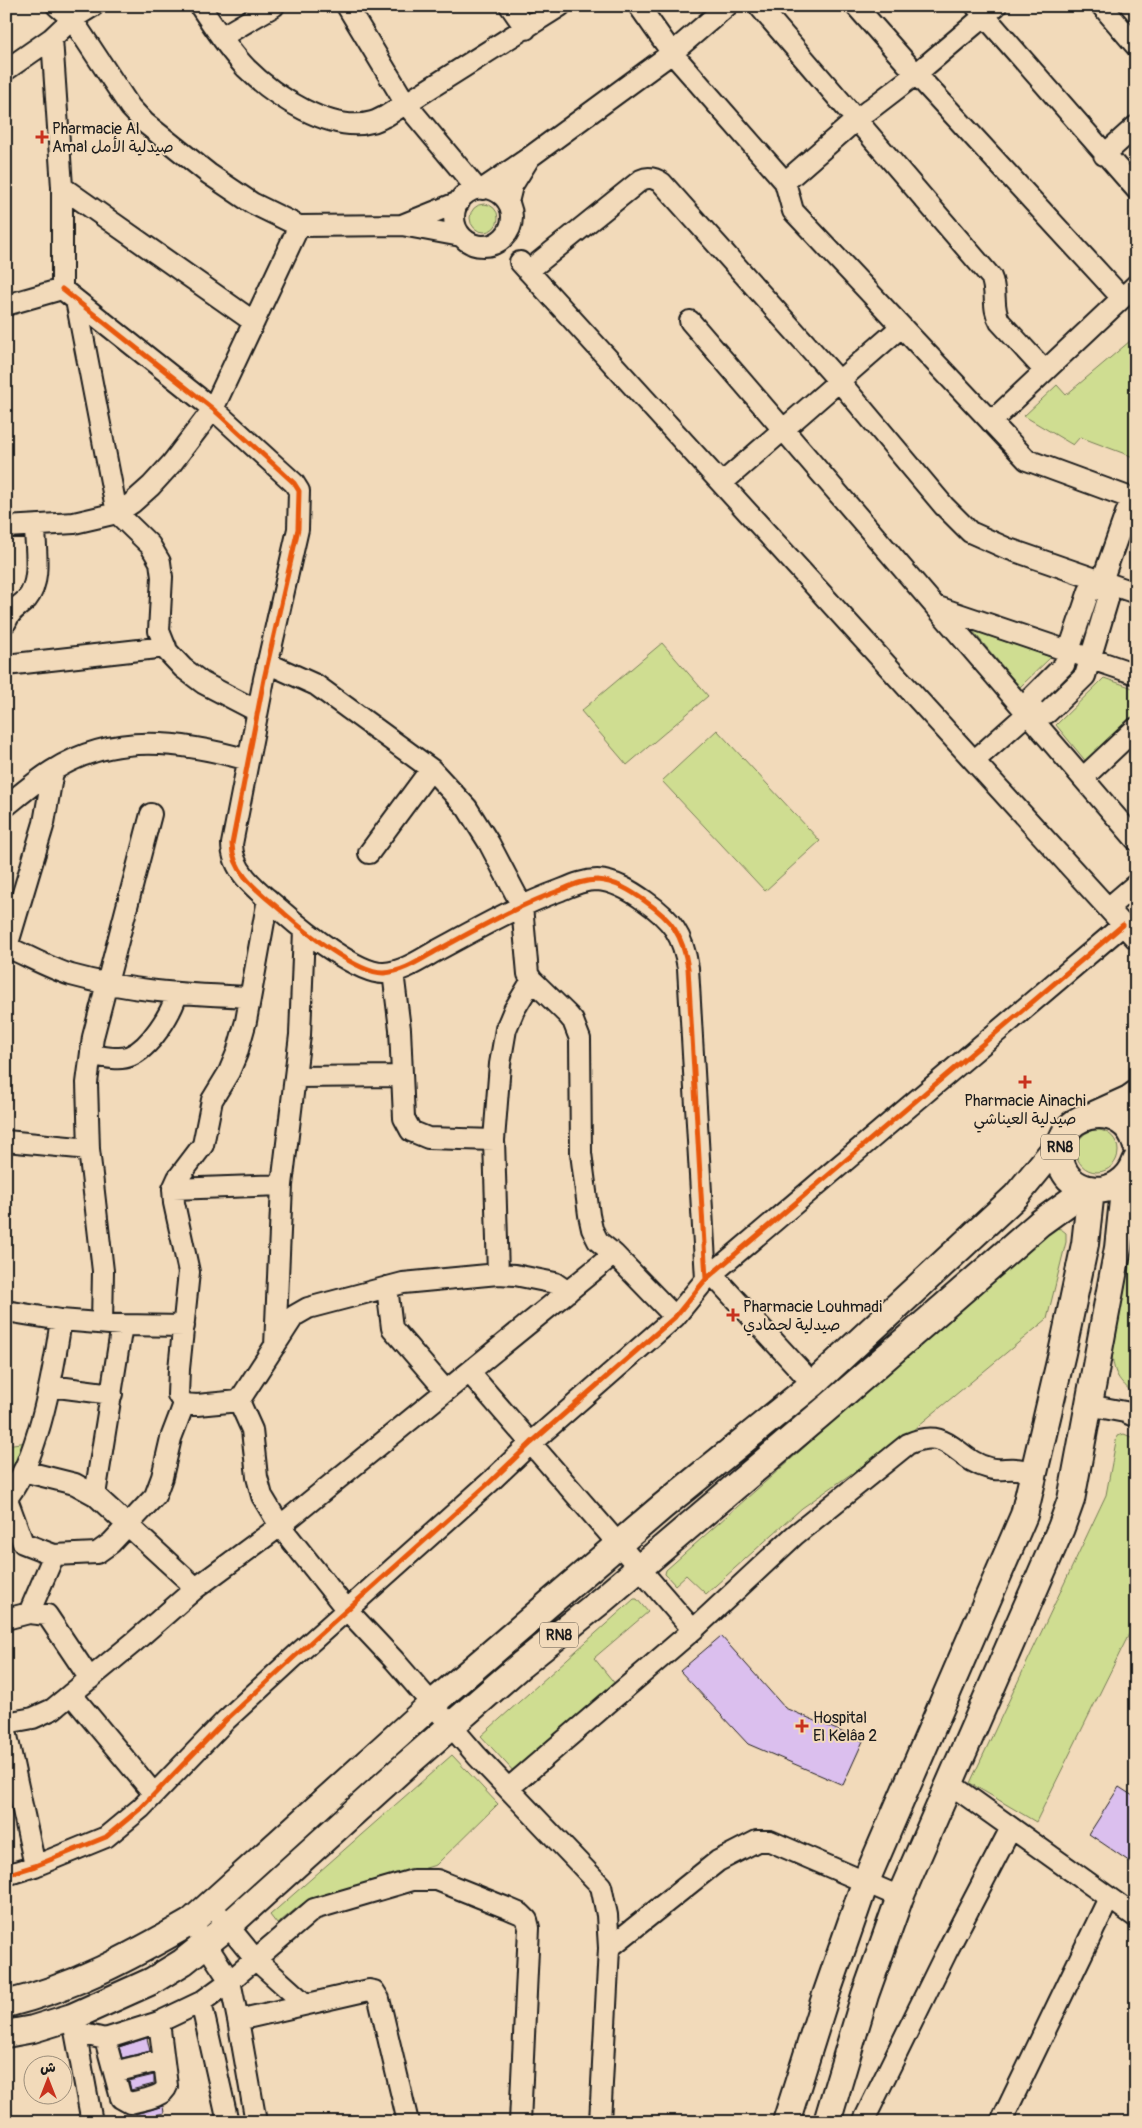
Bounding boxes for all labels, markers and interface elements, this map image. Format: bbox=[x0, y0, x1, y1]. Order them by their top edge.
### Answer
place label: Pharmacie Al Amal صيدلية الأمل bbox=[52, 119, 174, 157]
marker: Pharmacie Al Amal صيدلية الأمل bbox=[36, 131, 48, 143]
marker: Pharmacie Ainachi صيدلية العيناشي bbox=[1019, 1076, 1031, 1088]
place label: Pharmacie Ainachi صيدلية العيناشي bbox=[964, 1091, 1086, 1133]
road number: RN8 bbox=[1041, 1134, 1079, 1160]
place label: Pharmacie Louhmadi صيدلية لحمادي bbox=[743, 1297, 882, 1336]
marker: Pharmacie Louhmadi صيدلية لحمادي bbox=[727, 1309, 739, 1321]
road number: RN8 bbox=[540, 1622, 578, 1648]
place label: Hospital El Kelâa 2 bbox=[813, 1708, 877, 1746]
marker: Hospital El Kelâa 2 bbox=[795, 1719, 809, 1733]
north arrow bbox=[22, 2056, 72, 2106]
text: ش bbox=[40, 2059, 56, 2076]

